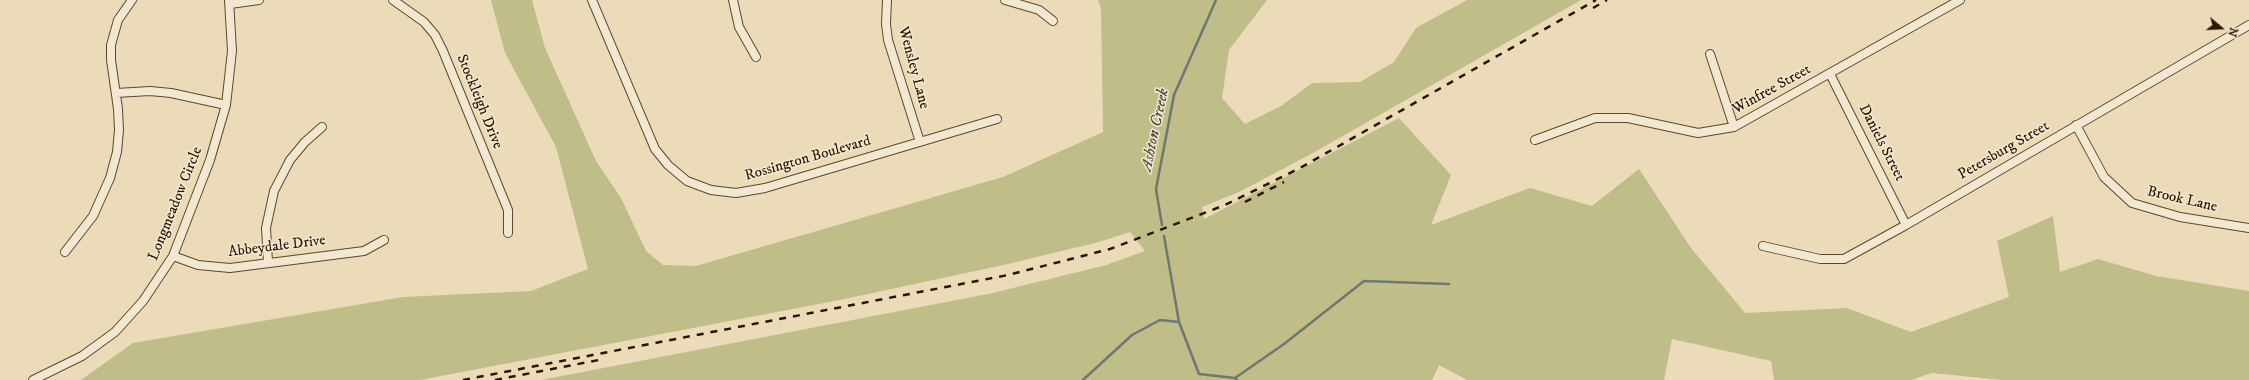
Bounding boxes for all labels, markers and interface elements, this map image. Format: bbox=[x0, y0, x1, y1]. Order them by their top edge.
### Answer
north arrow bbox=[2201, 8, 2241, 48]
street label: Wensley Lane bbox=[893, 25, 933, 111]
text: N bbox=[2224, 25, 2240, 38]
street label: Stockleigh Drive bbox=[452, 52, 506, 152]
street label: Winfree Street bbox=[1730, 61, 1814, 119]
water label: Ashton Creeek bbox=[1138, 87, 1174, 173]
street label: Daniels Street bbox=[1854, 102, 1908, 184]
street label: Petersburg Street bbox=[1955, 118, 2053, 184]
street label: Rossington Boulevard bbox=[743, 132, 873, 186]
street label: Longmeadow Circle bbox=[145, 145, 207, 263]
street label: Brook Lane bbox=[2145, 183, 2219, 217]
street label: Abbeydale Drive bbox=[227, 232, 327, 262]

